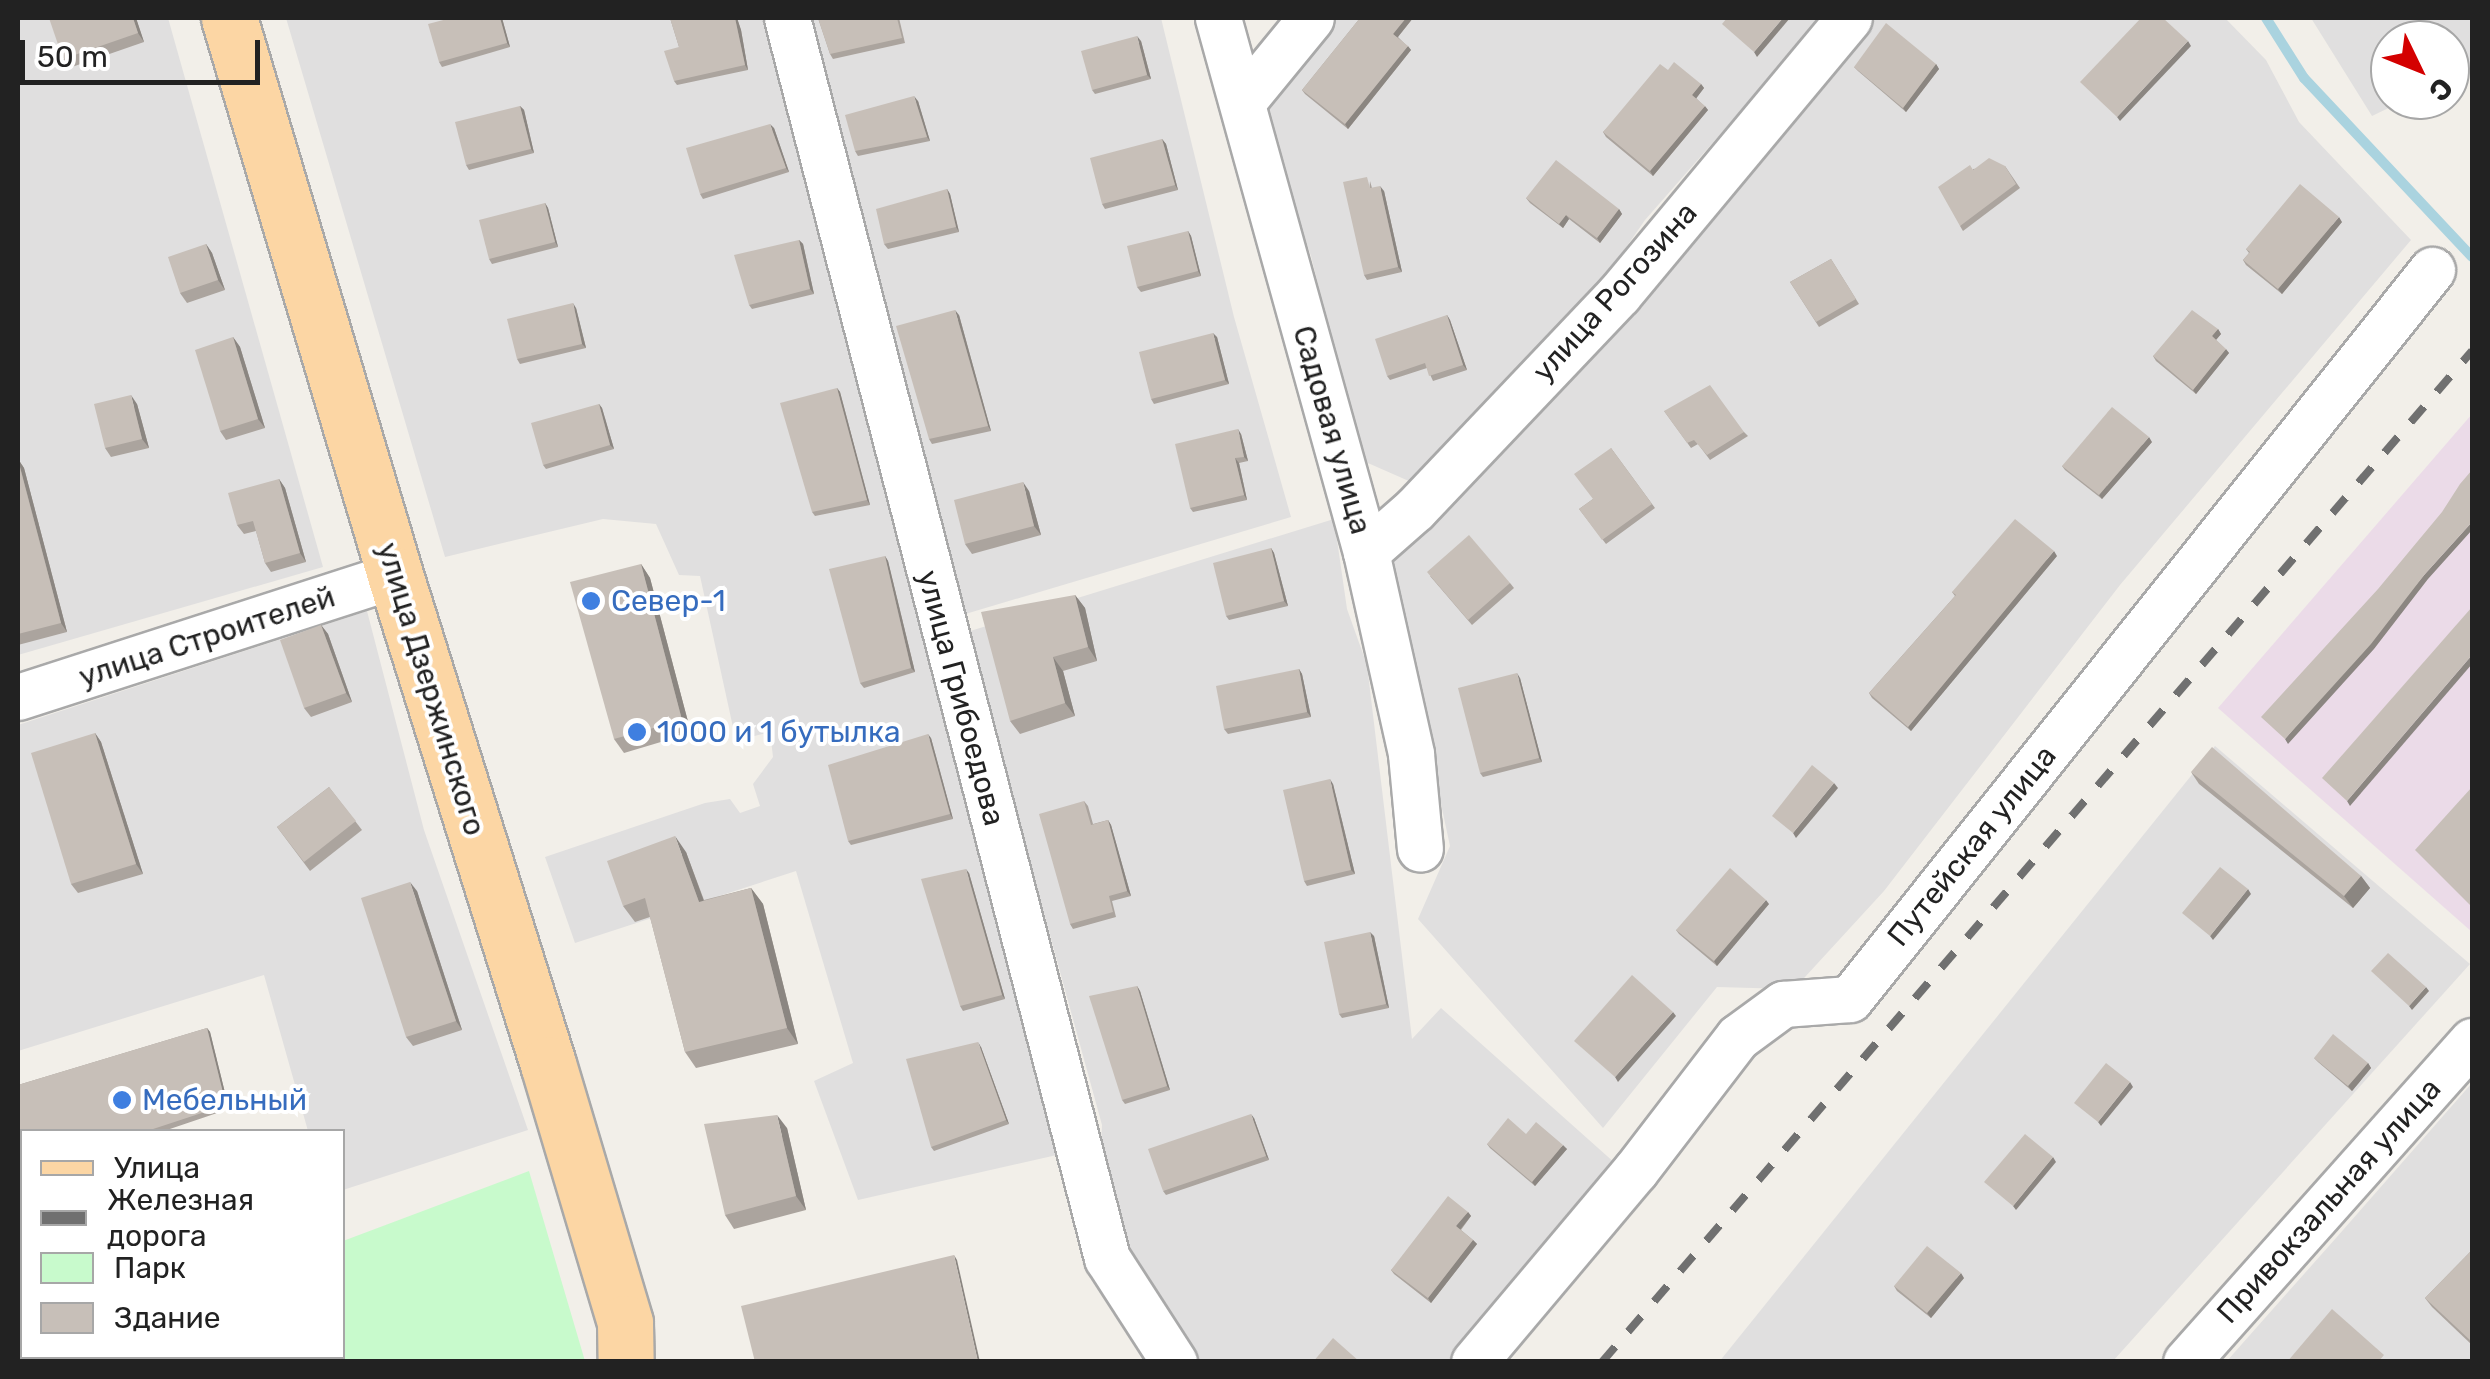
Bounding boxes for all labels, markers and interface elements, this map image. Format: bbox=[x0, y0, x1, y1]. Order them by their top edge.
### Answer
scale bar bbox=[25, 20, 265, 82]
north arrow bbox=[2370, 20, 2470, 120]
text: 50 m bbox=[37, 39, 108, 75]
text: С bbox=[2422, 71, 2460, 108]
street label: улица Рогозина bbox=[1525, 195, 1705, 389]
street label: Садовая улица bbox=[1285, 322, 1379, 538]
street label: улица Дзержинского bbox=[369, 538, 493, 840]
street label: улица Грибоедова bbox=[910, 566, 1012, 830]
street label: улица Строителей bbox=[75, 579, 339, 695]
place label: Север-1 bbox=[611, 583, 726, 619]
marker: Север-1 bbox=[580, 590, 602, 612]
place label: 1000 и 1 бутылка bbox=[657, 714, 901, 750]
marker: 1000 и 1 бутылка bbox=[626, 721, 648, 743]
street label: Путейская улица bbox=[1880, 739, 2064, 953]
street label: Привокзальная улица bbox=[2210, 1071, 2448, 1331]
place label: Мебельный bbox=[142, 1082, 307, 1118]
marker: Мебельный bbox=[111, 1089, 133, 1111]
legend bbox=[20, 1129, 345, 1359]
text: Улица bbox=[114, 1150, 200, 1186]
text: Железная дорога bbox=[107, 1182, 254, 1254]
text: Парк bbox=[114, 1250, 186, 1286]
text: Здание bbox=[114, 1300, 221, 1336]

